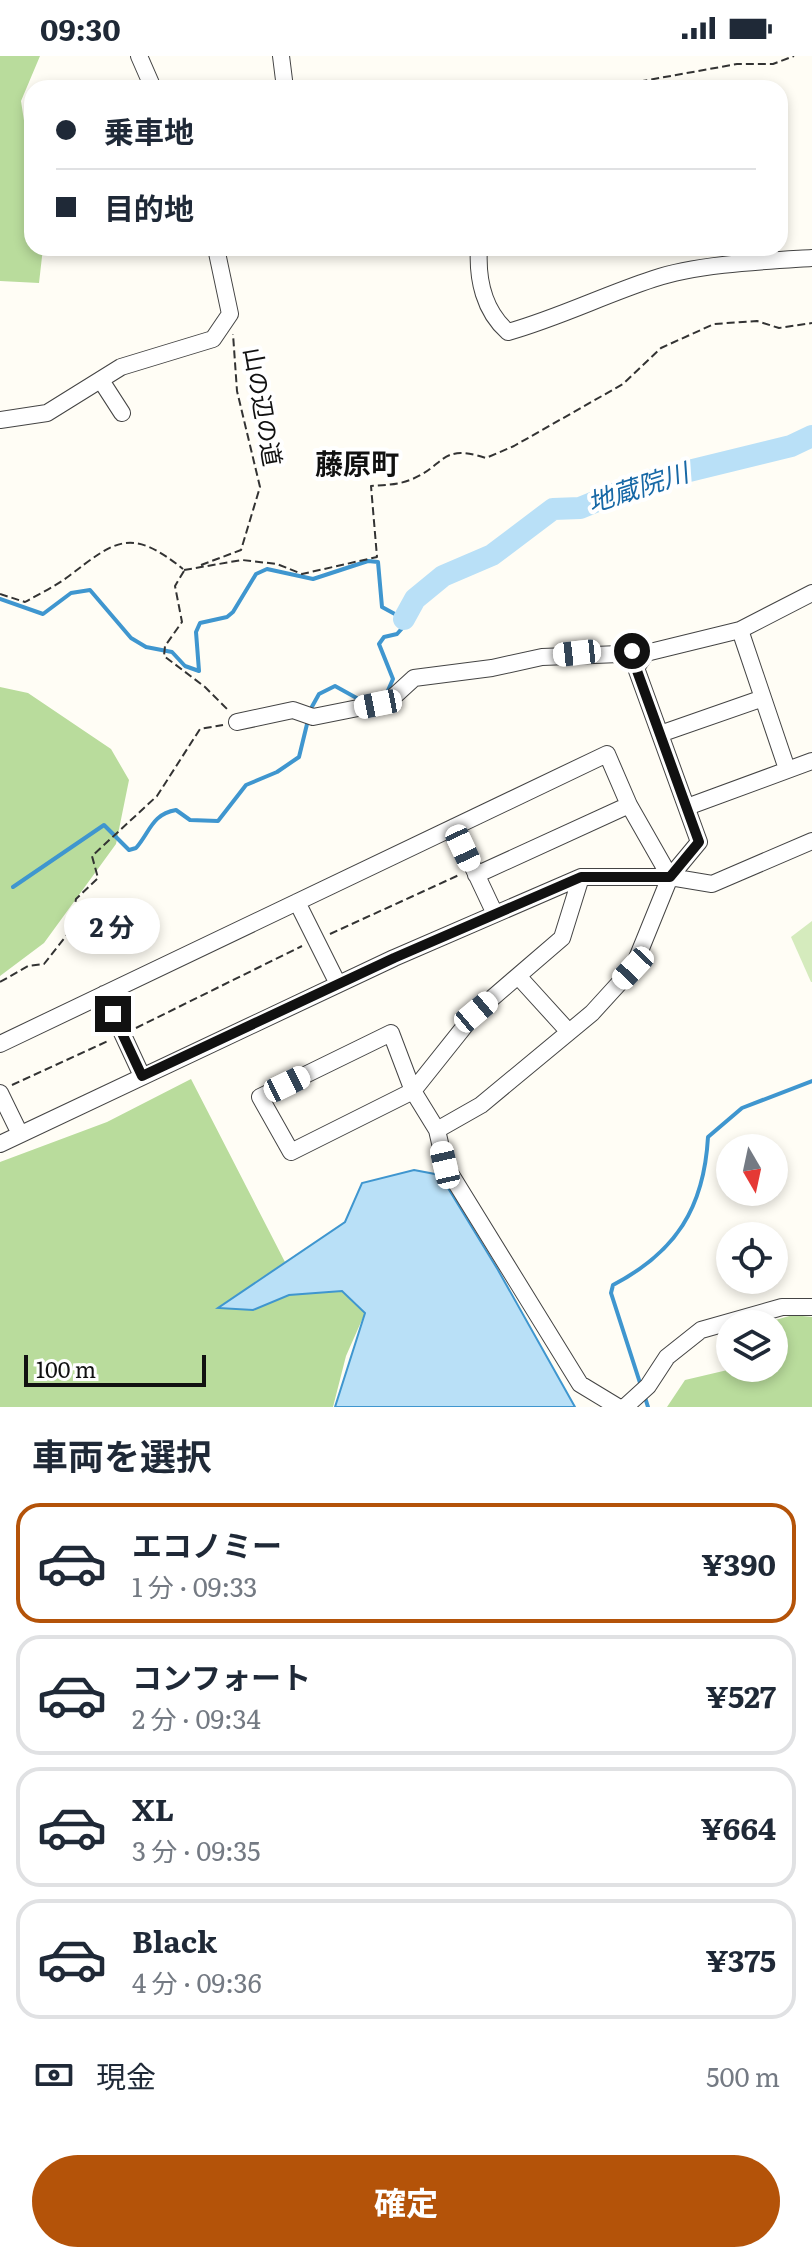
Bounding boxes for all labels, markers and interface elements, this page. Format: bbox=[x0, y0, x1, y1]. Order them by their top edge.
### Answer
text: 09:30 bbox=[40, 6, 121, 50]
text: 乗車地 bbox=[104, 108, 194, 152]
text: 目的地 bbox=[104, 185, 194, 229]
street label: 山の辺の道 bbox=[237, 344, 292, 469]
district label: 藤原町 bbox=[315, 441, 399, 483]
water label: 地蔵院川 bbox=[582, 450, 696, 520]
route start bbox=[614, 633, 650, 669]
car bbox=[552, 639, 602, 667]
car bbox=[352, 688, 404, 720]
car bbox=[442, 821, 484, 875]
callout: 2 分 bbox=[65, 898, 161, 954]
text: 2 分 bbox=[89, 906, 135, 945]
car bbox=[608, 942, 658, 994]
car bbox=[450, 987, 502, 1037]
route end bbox=[95, 996, 131, 1032]
car bbox=[260, 1063, 314, 1105]
north arrow bbox=[716, 1134, 788, 1206]
map controls bbox=[716, 1134, 788, 1382]
car bbox=[428, 1139, 462, 1191]
button: locate bbox=[716, 1222, 788, 1294]
button: layers bbox=[716, 1310, 788, 1382]
scale bar bbox=[24, 1351, 206, 1387]
text: 100 m bbox=[36, 1352, 96, 1385]
text: 車両を選択 bbox=[32, 1428, 212, 1481]
text: エコノミー bbox=[132, 1522, 282, 1566]
icon: car bbox=[36, 1527, 108, 1599]
text: ¥390 bbox=[701, 1541, 776, 1585]
text: 1 分 · 09:33 bbox=[132, 1566, 257, 1605]
text: コンフォート bbox=[132, 1654, 311, 1698]
icon: car bbox=[36, 1659, 108, 1731]
text: ¥527 bbox=[706, 1673, 776, 1717]
text: 2 分 · 09:34 bbox=[132, 1698, 261, 1737]
text: XL bbox=[132, 1786, 174, 1830]
icon: car bbox=[36, 1791, 108, 1863]
text: ¥664 bbox=[700, 1805, 776, 1849]
text: 3 分 · 09:35 bbox=[132, 1830, 261, 1869]
text: Black bbox=[132, 1918, 217, 1962]
icon: car bbox=[36, 1923, 108, 1995]
text: ¥375 bbox=[705, 1937, 776, 1981]
text: 4 分 · 09:36 bbox=[132, 1962, 262, 2001]
icon: cash bbox=[32, 2053, 76, 2097]
text: 現金 bbox=[96, 2053, 156, 2097]
text: 500 m bbox=[706, 2056, 780, 2095]
button: 確定 bbox=[32, 2155, 780, 2247]

